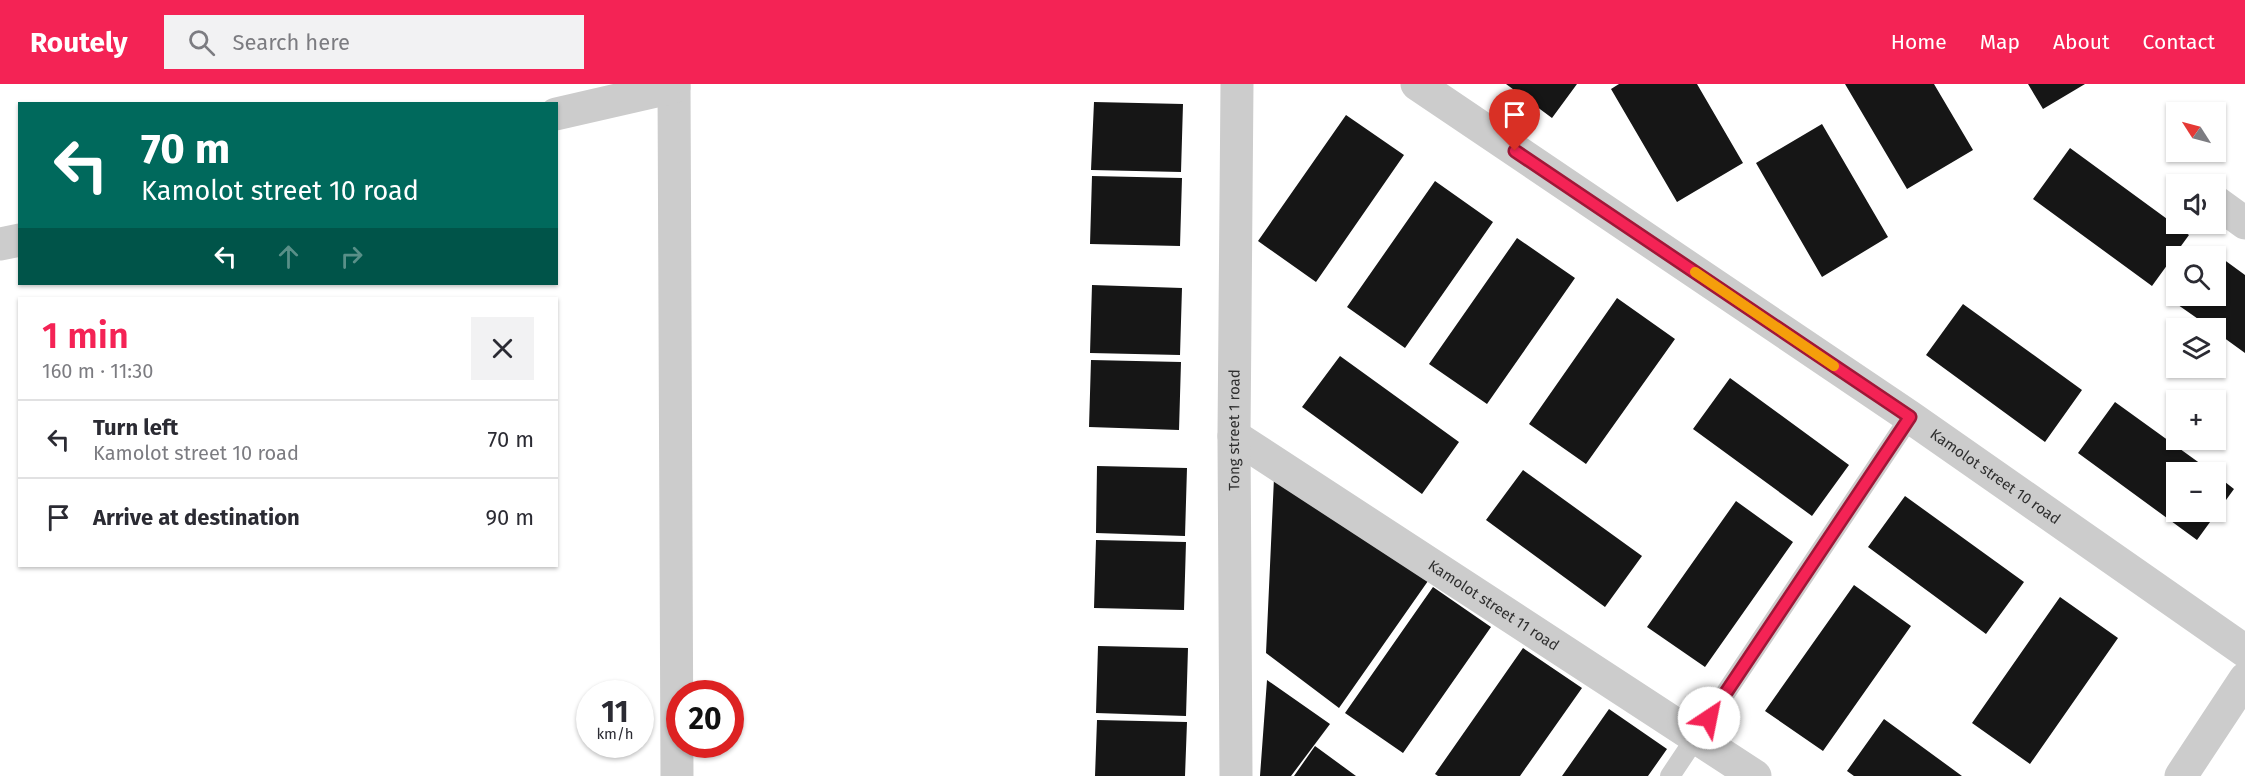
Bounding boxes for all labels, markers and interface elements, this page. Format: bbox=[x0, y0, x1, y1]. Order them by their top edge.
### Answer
search box bbox=[164, 15, 584, 69]
text: Routely bbox=[30, 26, 128, 59]
icon: search bbox=[185, 26, 218, 59]
text: Search here bbox=[233, 29, 350, 56]
text: Home bbox=[1891, 29, 1947, 55]
text: Map bbox=[1980, 29, 2020, 55]
text: About bbox=[2053, 29, 2110, 55]
text: Contact bbox=[2143, 29, 2215, 55]
pin bbox=[1489, 89, 1540, 151]
icon: arrive bbox=[1498, 98, 1531, 131]
north arrow bbox=[2166, 102, 2226, 162]
map controls bbox=[2166, 102, 2226, 522]
text: 70 m bbox=[141, 124, 230, 174]
icon: left bbox=[42, 126, 120, 204]
button: sound bbox=[2166, 174, 2226, 234]
text: Kamolot street 10 road bbox=[141, 175, 419, 207]
icon: left bbox=[209, 240, 242, 273]
icon: ahead bbox=[272, 240, 305, 273]
icon: right bbox=[335, 240, 368, 273]
button: search bbox=[2166, 246, 2226, 306]
text: 1 min bbox=[42, 314, 129, 358]
button: close bbox=[471, 317, 534, 380]
button: layers bbox=[2166, 318, 2226, 378]
text: 160 m · 11:30 bbox=[42, 359, 153, 383]
street label: Tong street 1 road bbox=[1225, 369, 1244, 491]
button: + bbox=[2166, 390, 2226, 450]
text: Turn left bbox=[93, 414, 178, 441]
icon: left bbox=[42, 423, 75, 456]
street label: Kamolot street 10 road bbox=[1927, 425, 2064, 528]
text: 70 m bbox=[488, 426, 534, 453]
text: Kamolot street 10 road bbox=[93, 441, 299, 465]
button: − bbox=[2166, 462, 2226, 522]
icon: arrive bbox=[42, 501, 75, 534]
text: Arrive at destination bbox=[93, 504, 300, 531]
text: 90 m bbox=[485, 504, 534, 531]
street label: Kamolot street 11 road bbox=[1425, 556, 1562, 655]
speed limit sign: 20 bbox=[666, 680, 744, 758]
position arrow bbox=[1677, 686, 1741, 750]
text: 11 bbox=[601, 694, 629, 730]
text: km/h bbox=[596, 725, 634, 743]

